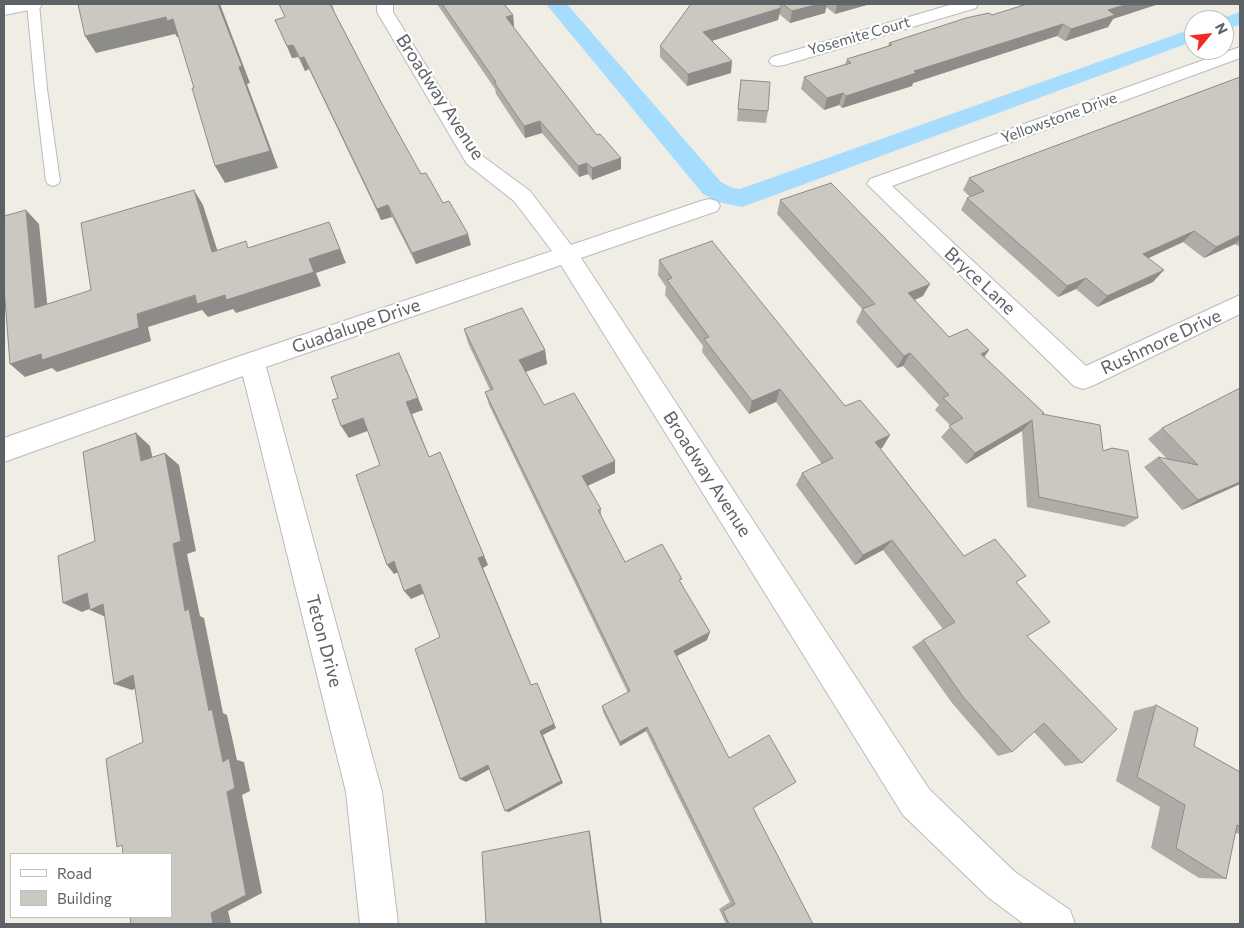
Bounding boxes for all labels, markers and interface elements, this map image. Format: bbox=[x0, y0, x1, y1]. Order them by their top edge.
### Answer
north arrow bbox=[1184, 10, 1234, 60]
street label: Yosemite Court bbox=[806, 13, 912, 59]
text: N bbox=[1212, 20, 1232, 37]
street label: Broadway Avenue bbox=[391, 30, 489, 164]
street label: Yellowstone Drive bbox=[999, 89, 1119, 147]
street label: Bryce Lane bbox=[940, 243, 1020, 319]
street label: Guadalupe Drive bbox=[289, 294, 423, 358]
street label: Rushmore Drive bbox=[1097, 305, 1225, 379]
street label: Broadway Avenue bbox=[658, 407, 756, 541]
street label: Teton Drive bbox=[301, 592, 347, 690]
legend bbox=[10, 853, 172, 918]
text: Road bbox=[57, 864, 92, 882]
text: Building bbox=[57, 889, 112, 907]

